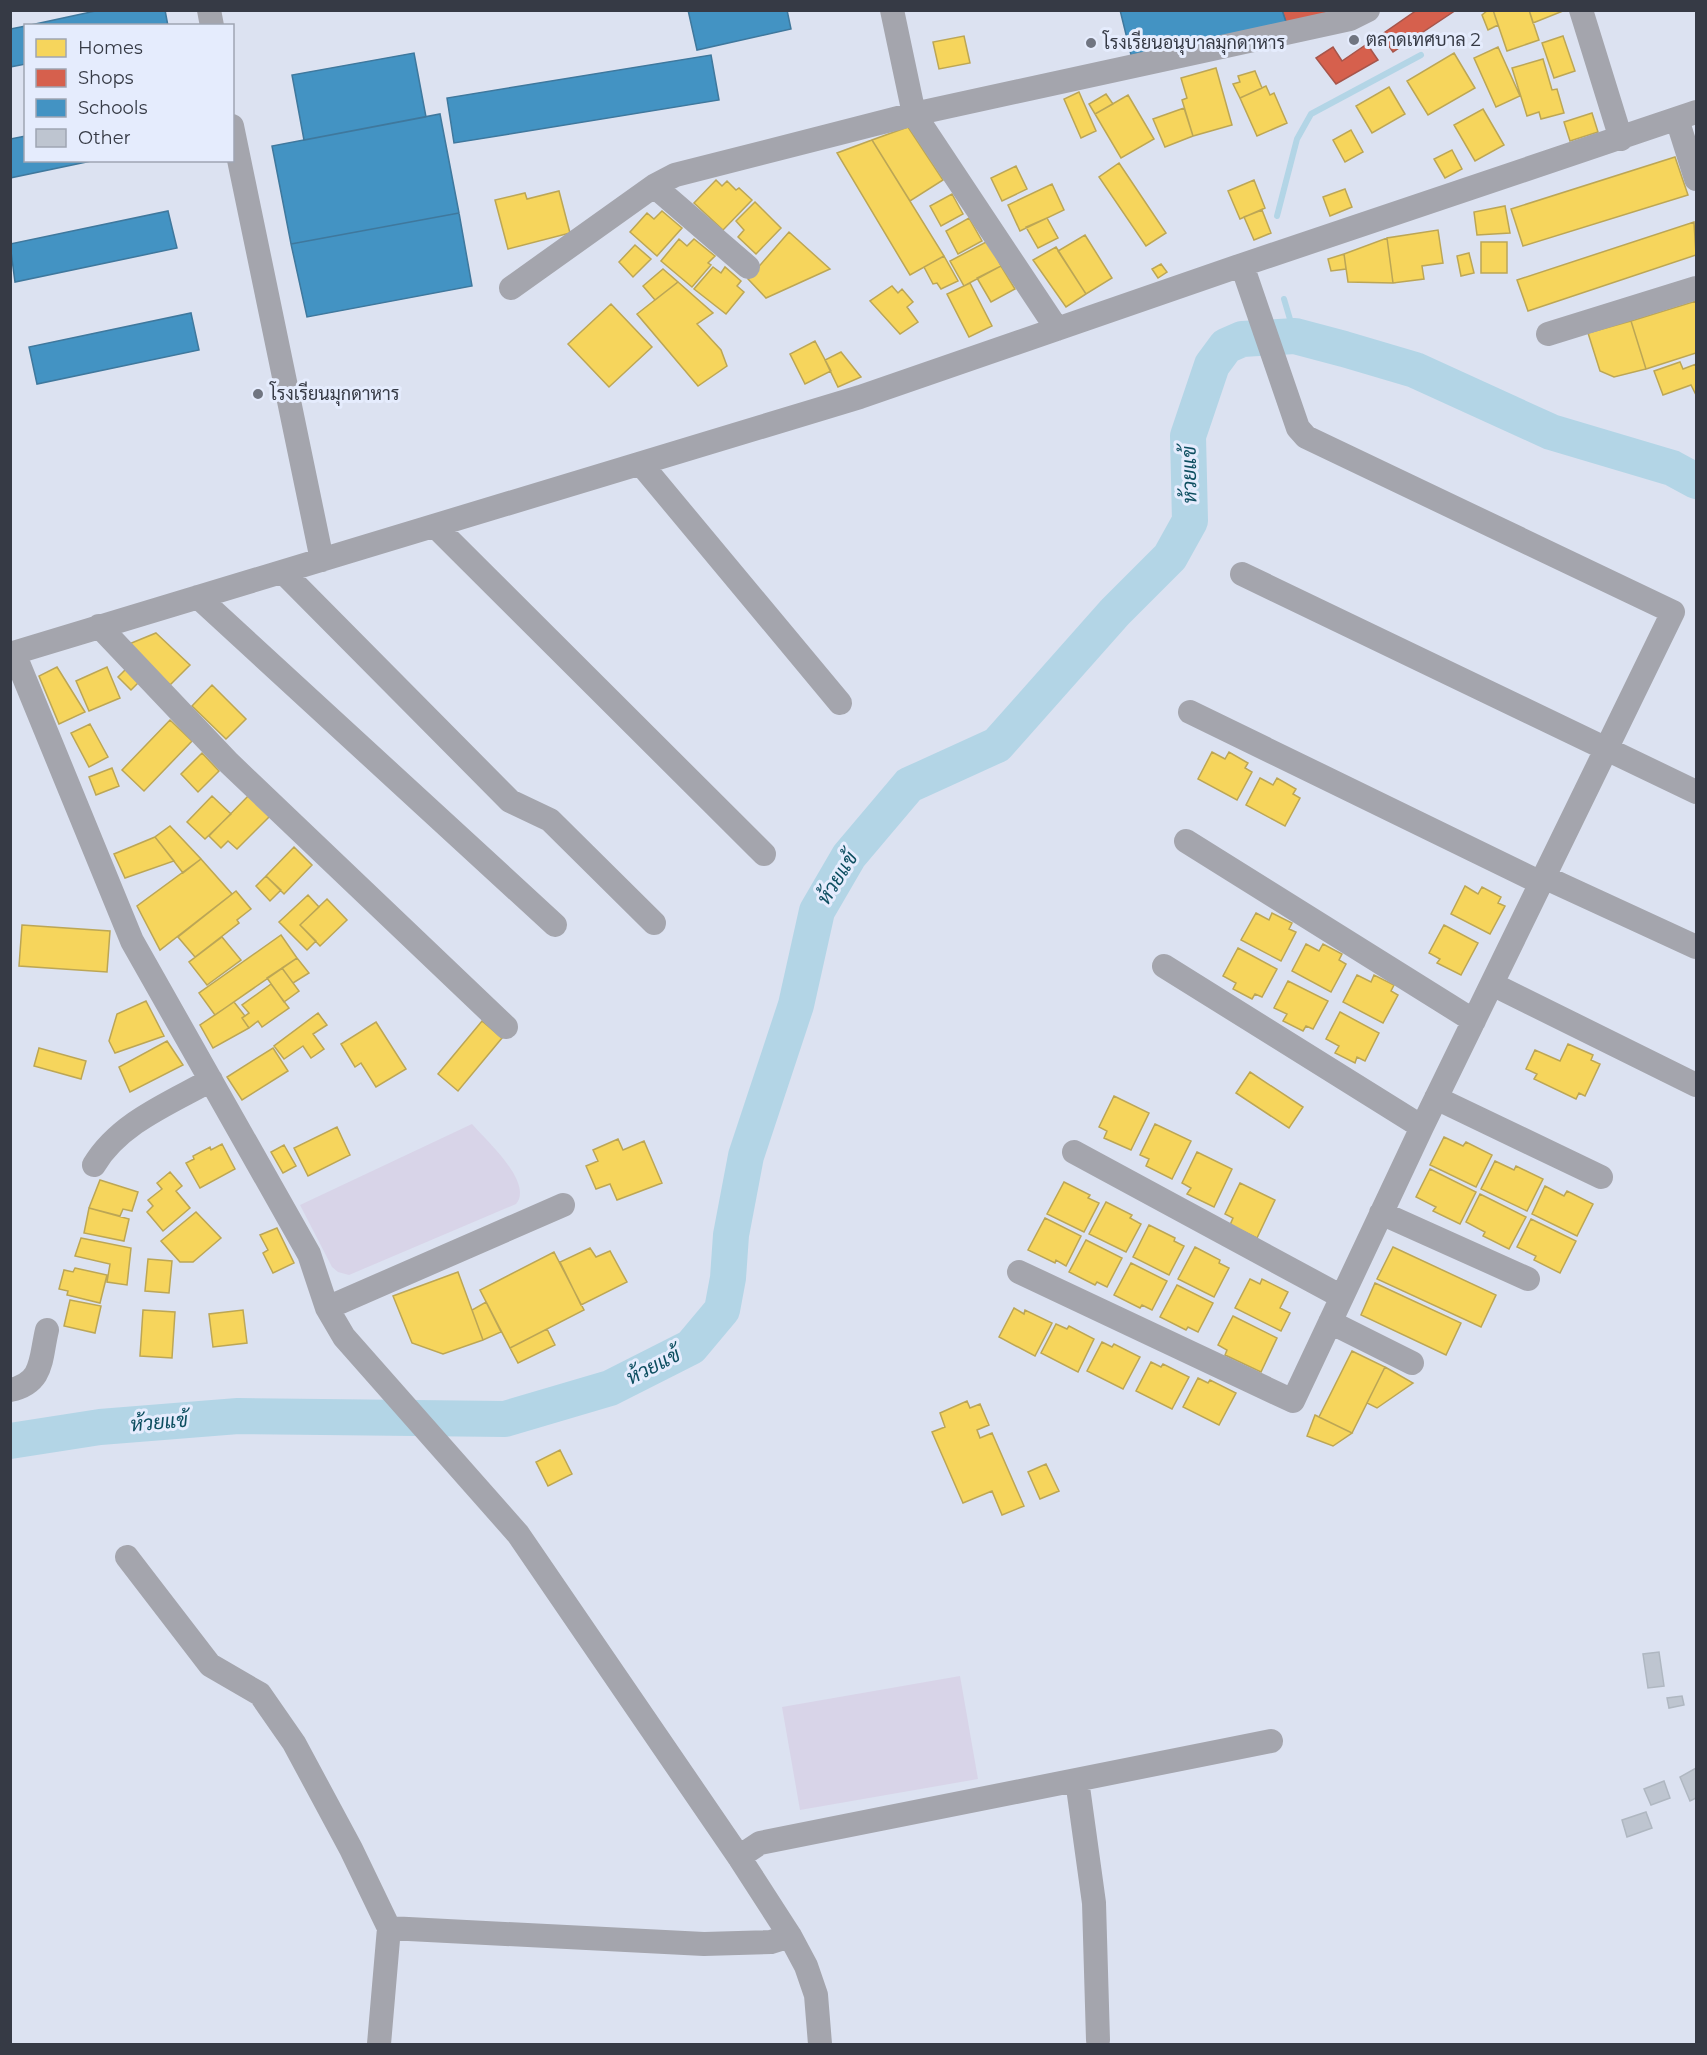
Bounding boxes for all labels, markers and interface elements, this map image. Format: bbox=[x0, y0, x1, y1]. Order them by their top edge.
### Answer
legend bbox=[24, 24, 234, 162]
place label: ตลาดเทศบาล 2 bbox=[1366, 29, 1481, 51]
place label: โรงเรียนอนุบาลมุกดาหาร bbox=[1102, 30, 1286, 55]
marker: ตลาดเทศบาล 2 bbox=[1347, 33, 1361, 47]
marker: โรงเรียนอนุบาลมุกดาหาร bbox=[1084, 36, 1098, 50]
text: Homes bbox=[78, 37, 143, 59]
text: Shops bbox=[78, 67, 134, 89]
text: Schools bbox=[78, 97, 148, 119]
text: Other bbox=[78, 127, 131, 149]
place label: โรงเรียนมุกดาหาร bbox=[269, 381, 400, 406]
marker: โรงเรียนมุกดาหาร bbox=[251, 387, 265, 401]
water label: ห้วยแข้ bbox=[1175, 442, 1202, 504]
water label: ห้วยแข้ bbox=[811, 843, 865, 909]
water label: ห้วยแข้ bbox=[621, 1339, 688, 1390]
water label: ห้วยแข้ bbox=[129, 1406, 193, 1436]

